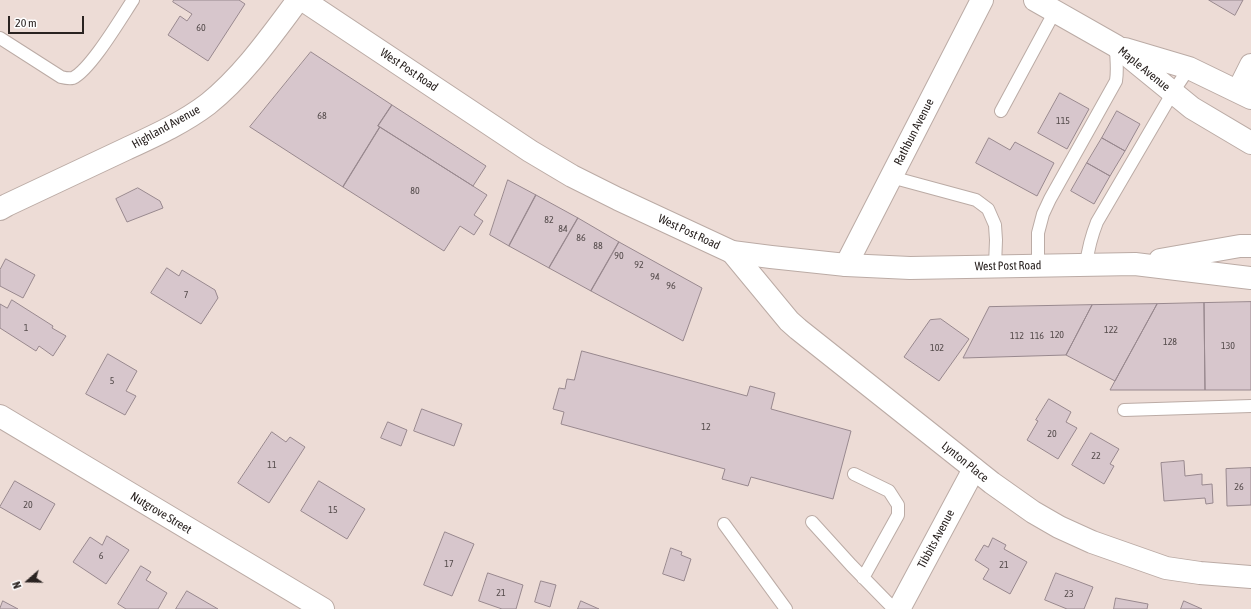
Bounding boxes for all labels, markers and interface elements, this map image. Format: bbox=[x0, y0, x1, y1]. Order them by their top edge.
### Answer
scale bar bbox=[10, 8, 86, 34]
text: 20 m bbox=[15, 16, 37, 30]
house number: 60 bbox=[196, 22, 206, 34]
street label: Maple Avenue bbox=[1115, 44, 1173, 94]
street label: West Post Road bbox=[377, 45, 441, 95]
street label: Rathbun Avenue bbox=[891, 96, 937, 168]
street label: Highland Avenue bbox=[129, 102, 203, 152]
house number: 68 bbox=[317, 110, 327, 122]
house number: 115 bbox=[1056, 115, 1070, 127]
house number: 80 bbox=[410, 185, 420, 197]
street label: West Post Road bbox=[656, 211, 722, 253]
house number: 82 bbox=[544, 214, 554, 226]
house number: 84 bbox=[558, 223, 568, 235]
house number: 86 bbox=[576, 232, 586, 244]
house number: 88 bbox=[593, 240, 603, 252]
house number: 90 bbox=[614, 250, 624, 262]
street label: West Post Road bbox=[974, 258, 1042, 274]
house number: 92 bbox=[634, 259, 644, 271]
house number: 94 bbox=[650, 271, 660, 283]
house number: 96 bbox=[666, 280, 676, 292]
house number: 7 bbox=[184, 289, 188, 301]
house number: 1 bbox=[24, 322, 28, 334]
house number: 122 bbox=[1104, 324, 1118, 336]
house number: 120 bbox=[1050, 329, 1064, 341]
house number: 112 bbox=[1010, 330, 1024, 342]
house number: 116 bbox=[1030, 330, 1044, 342]
house number: 128 bbox=[1163, 336, 1177, 348]
house number: 130 bbox=[1221, 340, 1235, 352]
house number: 102 bbox=[930, 342, 944, 354]
house number: 5 bbox=[110, 375, 114, 387]
house number: 12 bbox=[701, 421, 711, 433]
house number: 20 bbox=[1047, 428, 1057, 440]
street label: Lynton Place bbox=[939, 439, 991, 485]
house number: 22 bbox=[1091, 450, 1101, 462]
house number: 11 bbox=[267, 459, 277, 471]
house number: 26 bbox=[1234, 481, 1244, 493]
street label: Nutgrove Street bbox=[128, 489, 194, 537]
house number: 20 bbox=[23, 499, 33, 511]
house number: 15 bbox=[328, 504, 338, 516]
street label: Tibbits Avenue bbox=[915, 507, 957, 571]
house number: 6 bbox=[99, 550, 103, 562]
house number: 17 bbox=[444, 558, 454, 570]
house number: 21 bbox=[999, 559, 1009, 571]
north arrow bbox=[8, 561, 48, 601]
text: N bbox=[10, 580, 23, 590]
house number: 21 bbox=[496, 587, 506, 599]
house number: 23 bbox=[1064, 588, 1074, 600]

